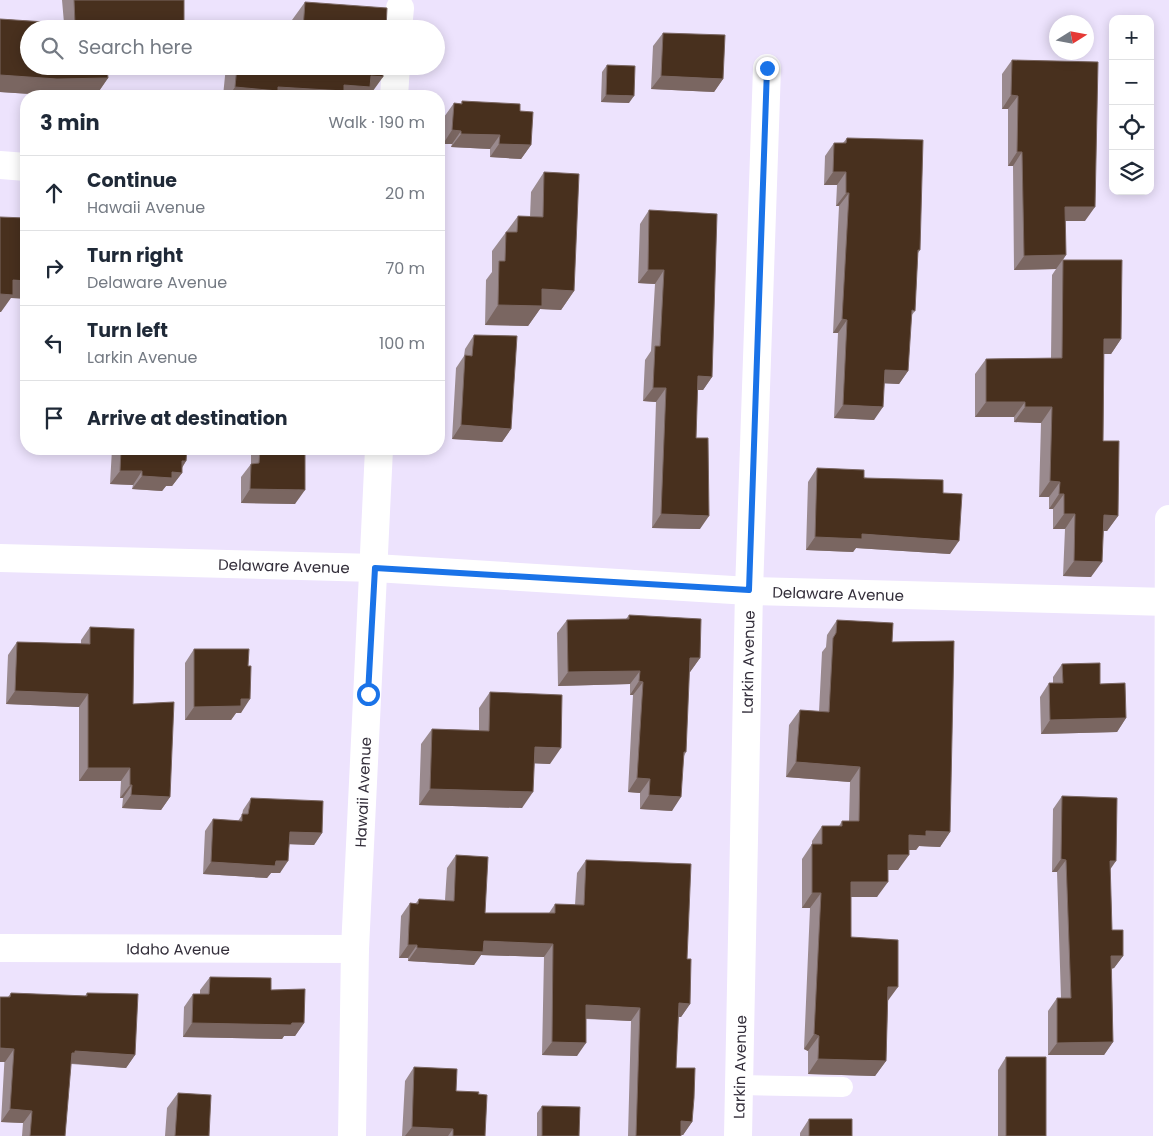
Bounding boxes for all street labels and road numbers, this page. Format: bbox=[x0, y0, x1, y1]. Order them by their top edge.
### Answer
street label: Delaware Avenue bbox=[218, 553, 350, 578]
street label: Delaware Avenue bbox=[772, 581, 904, 606]
street label: Larkin Avenue bbox=[736, 610, 759, 714]
street label: Hawaii Avenue bbox=[349, 736, 376, 848]
street label: Idaho Avenue bbox=[126, 938, 230, 959]
street label: Larkin Avenue bbox=[728, 1015, 751, 1119]

